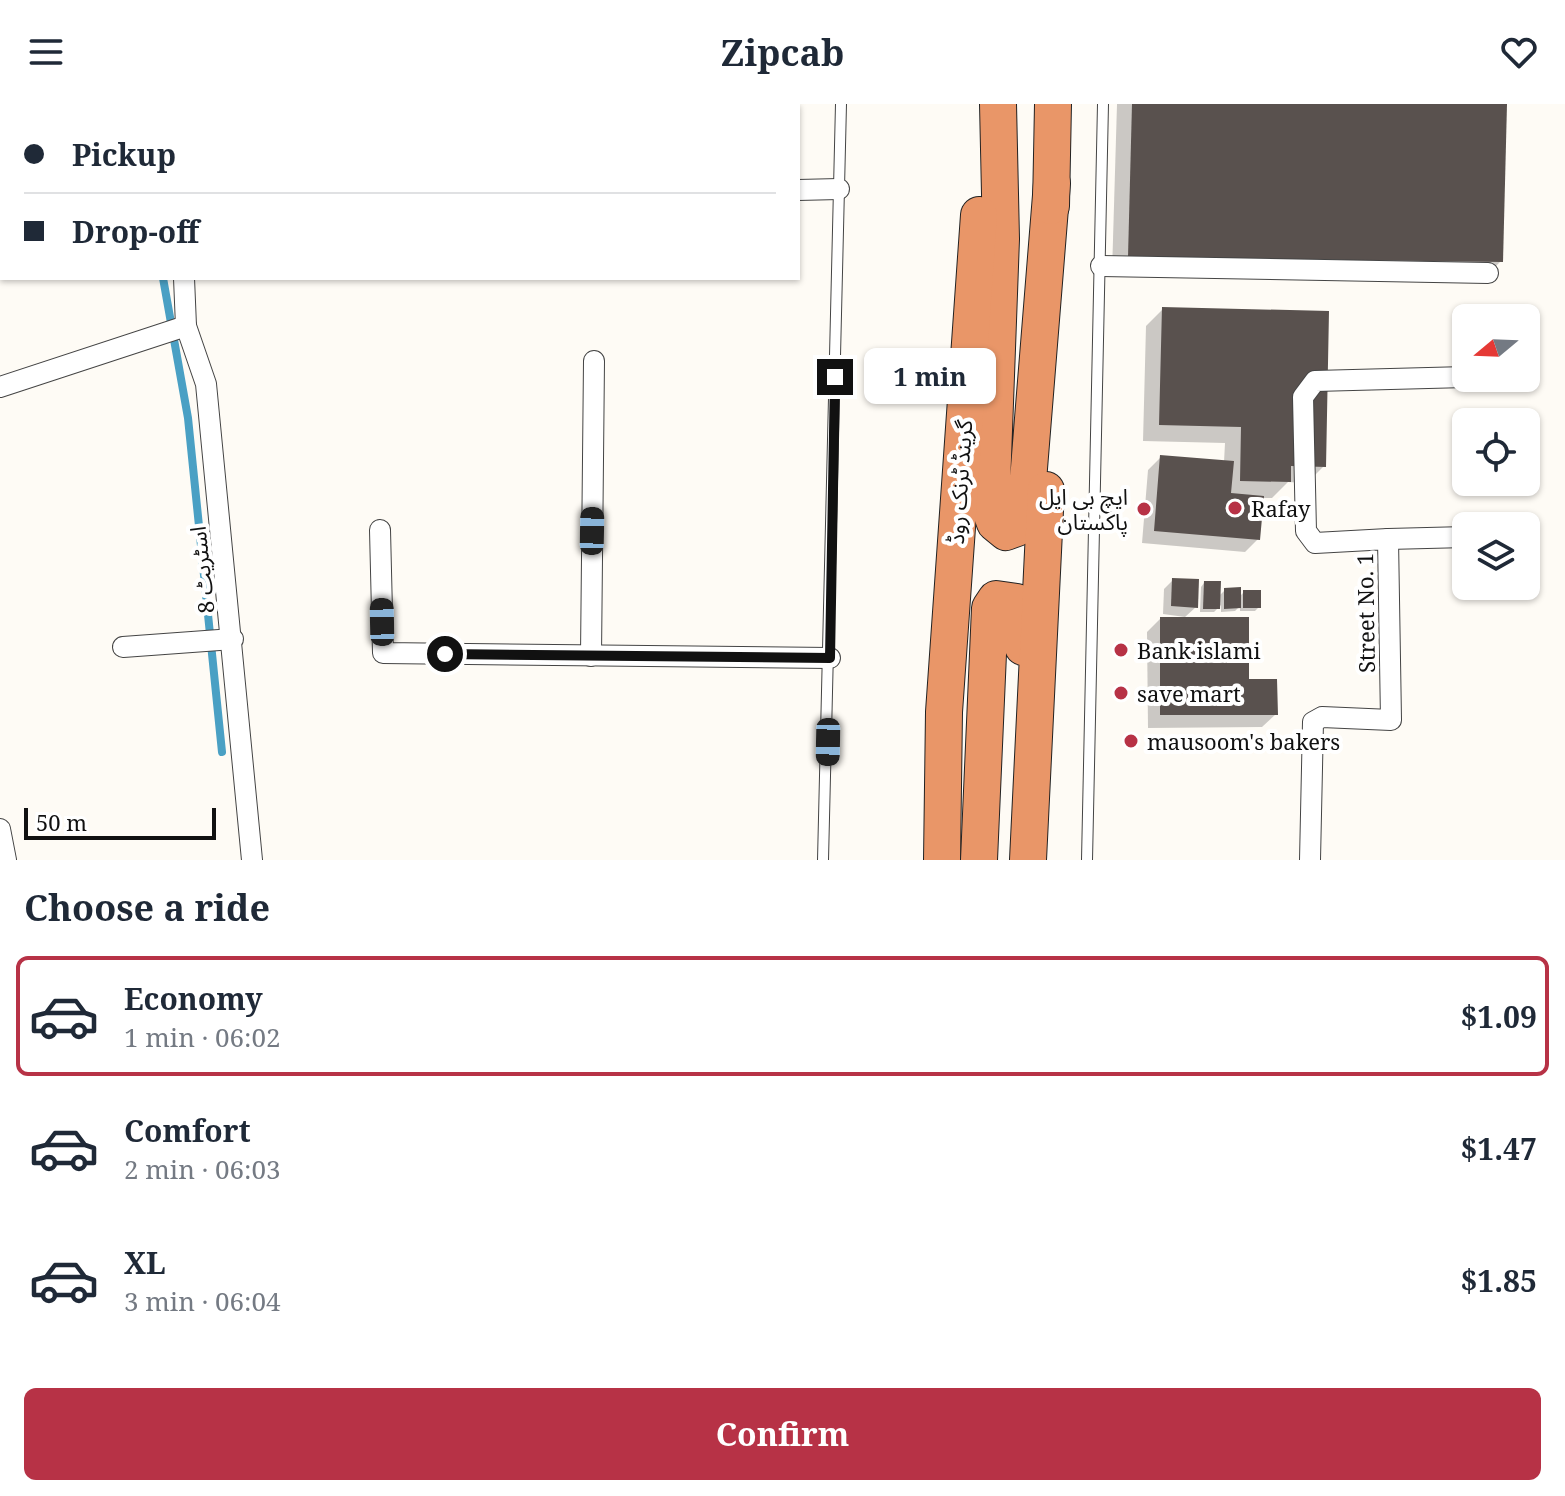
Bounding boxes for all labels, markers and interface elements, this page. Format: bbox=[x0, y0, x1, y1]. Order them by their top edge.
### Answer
text: Zipcab bbox=[721, 28, 844, 77]
icon: menu bbox=[24, 30, 68, 74]
icon: heart bbox=[1497, 30, 1541, 74]
text: Pickup bbox=[72, 134, 176, 175]
text: Drop-off bbox=[72, 211, 199, 252]
north arrow bbox=[1452, 304, 1540, 392]
map controls bbox=[1452, 304, 1540, 600]
callout: 1 min bbox=[863, 349, 995, 405]
text: 1 min bbox=[893, 358, 967, 394]
route end bbox=[817, 359, 853, 395]
button: locate bbox=[1452, 408, 1540, 496]
street label: گرینڈ ٹرنک روڈ bbox=[940, 418, 978, 545]
place label: ایچ بی ایل پاکستان bbox=[1039, 481, 1128, 537]
place label: Rafay bbox=[1251, 493, 1311, 523]
marker: Rafay bbox=[1226, 499, 1244, 517]
marker: ایچ بی ایل پاکستان bbox=[1135, 500, 1153, 518]
car bbox=[580, 507, 604, 555]
button: layers bbox=[1452, 512, 1540, 600]
street label: اسٹریٹ 8 bbox=[182, 525, 220, 615]
street label: Street No. 1 bbox=[1349, 553, 1381, 673]
car bbox=[370, 598, 394, 646]
place label: Bank islami bbox=[1137, 635, 1261, 665]
route start bbox=[427, 636, 463, 672]
marker: Bank islami bbox=[1112, 641, 1130, 659]
place label: save mart bbox=[1137, 678, 1241, 708]
marker: save mart bbox=[1112, 684, 1130, 702]
car bbox=[816, 718, 840, 766]
place label: mausoom's bakers bbox=[1147, 726, 1340, 756]
marker: mausoom's bakers bbox=[1122, 732, 1140, 750]
scale bar bbox=[24, 804, 216, 840]
text: 50 m bbox=[36, 807, 87, 837]
text: Choose a ride bbox=[24, 883, 270, 932]
text: Economy bbox=[124, 978, 263, 1019]
icon: car bbox=[28, 980, 100, 1052]
text: $1.09 bbox=[1460, 996, 1537, 1037]
text: 1 min · 06:02 bbox=[124, 1019, 281, 1055]
text: Comfort bbox=[124, 1110, 251, 1151]
icon: car bbox=[28, 1112, 100, 1184]
text: $1.47 bbox=[1460, 1128, 1537, 1169]
text: 2 min · 06:03 bbox=[124, 1151, 281, 1187]
text: XL bbox=[124, 1242, 166, 1283]
icon: car bbox=[28, 1244, 100, 1316]
text: $1.85 bbox=[1460, 1260, 1537, 1301]
text: 3 min · 06:04 bbox=[124, 1283, 281, 1319]
button: Confirm bbox=[24, 1388, 1541, 1480]

